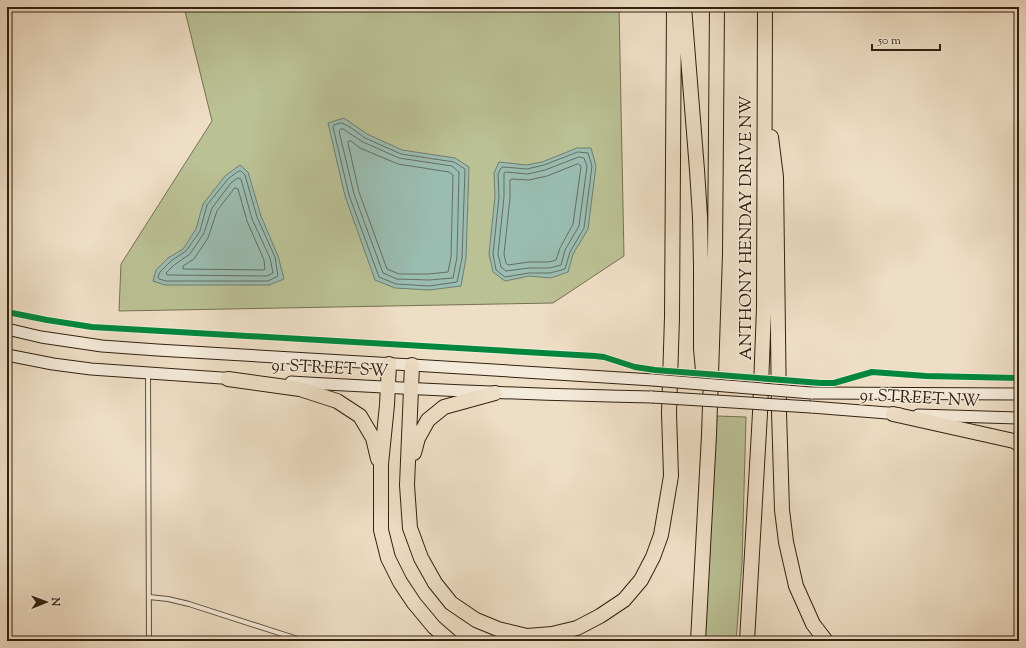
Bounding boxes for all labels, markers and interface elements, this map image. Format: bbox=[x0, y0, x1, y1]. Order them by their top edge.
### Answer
scale bar bbox=[872, 26, 940, 52]
text: 50 m bbox=[877, 32, 901, 50]
street label: ANTHONY HENDAY DRIVE NW bbox=[735, 96, 759, 360]
street label: 91 STREET SW bbox=[271, 354, 389, 384]
street label: 91 STREET NW bbox=[859, 384, 981, 414]
north arrow bbox=[26, 582, 66, 622]
text: N bbox=[47, 596, 63, 607]

